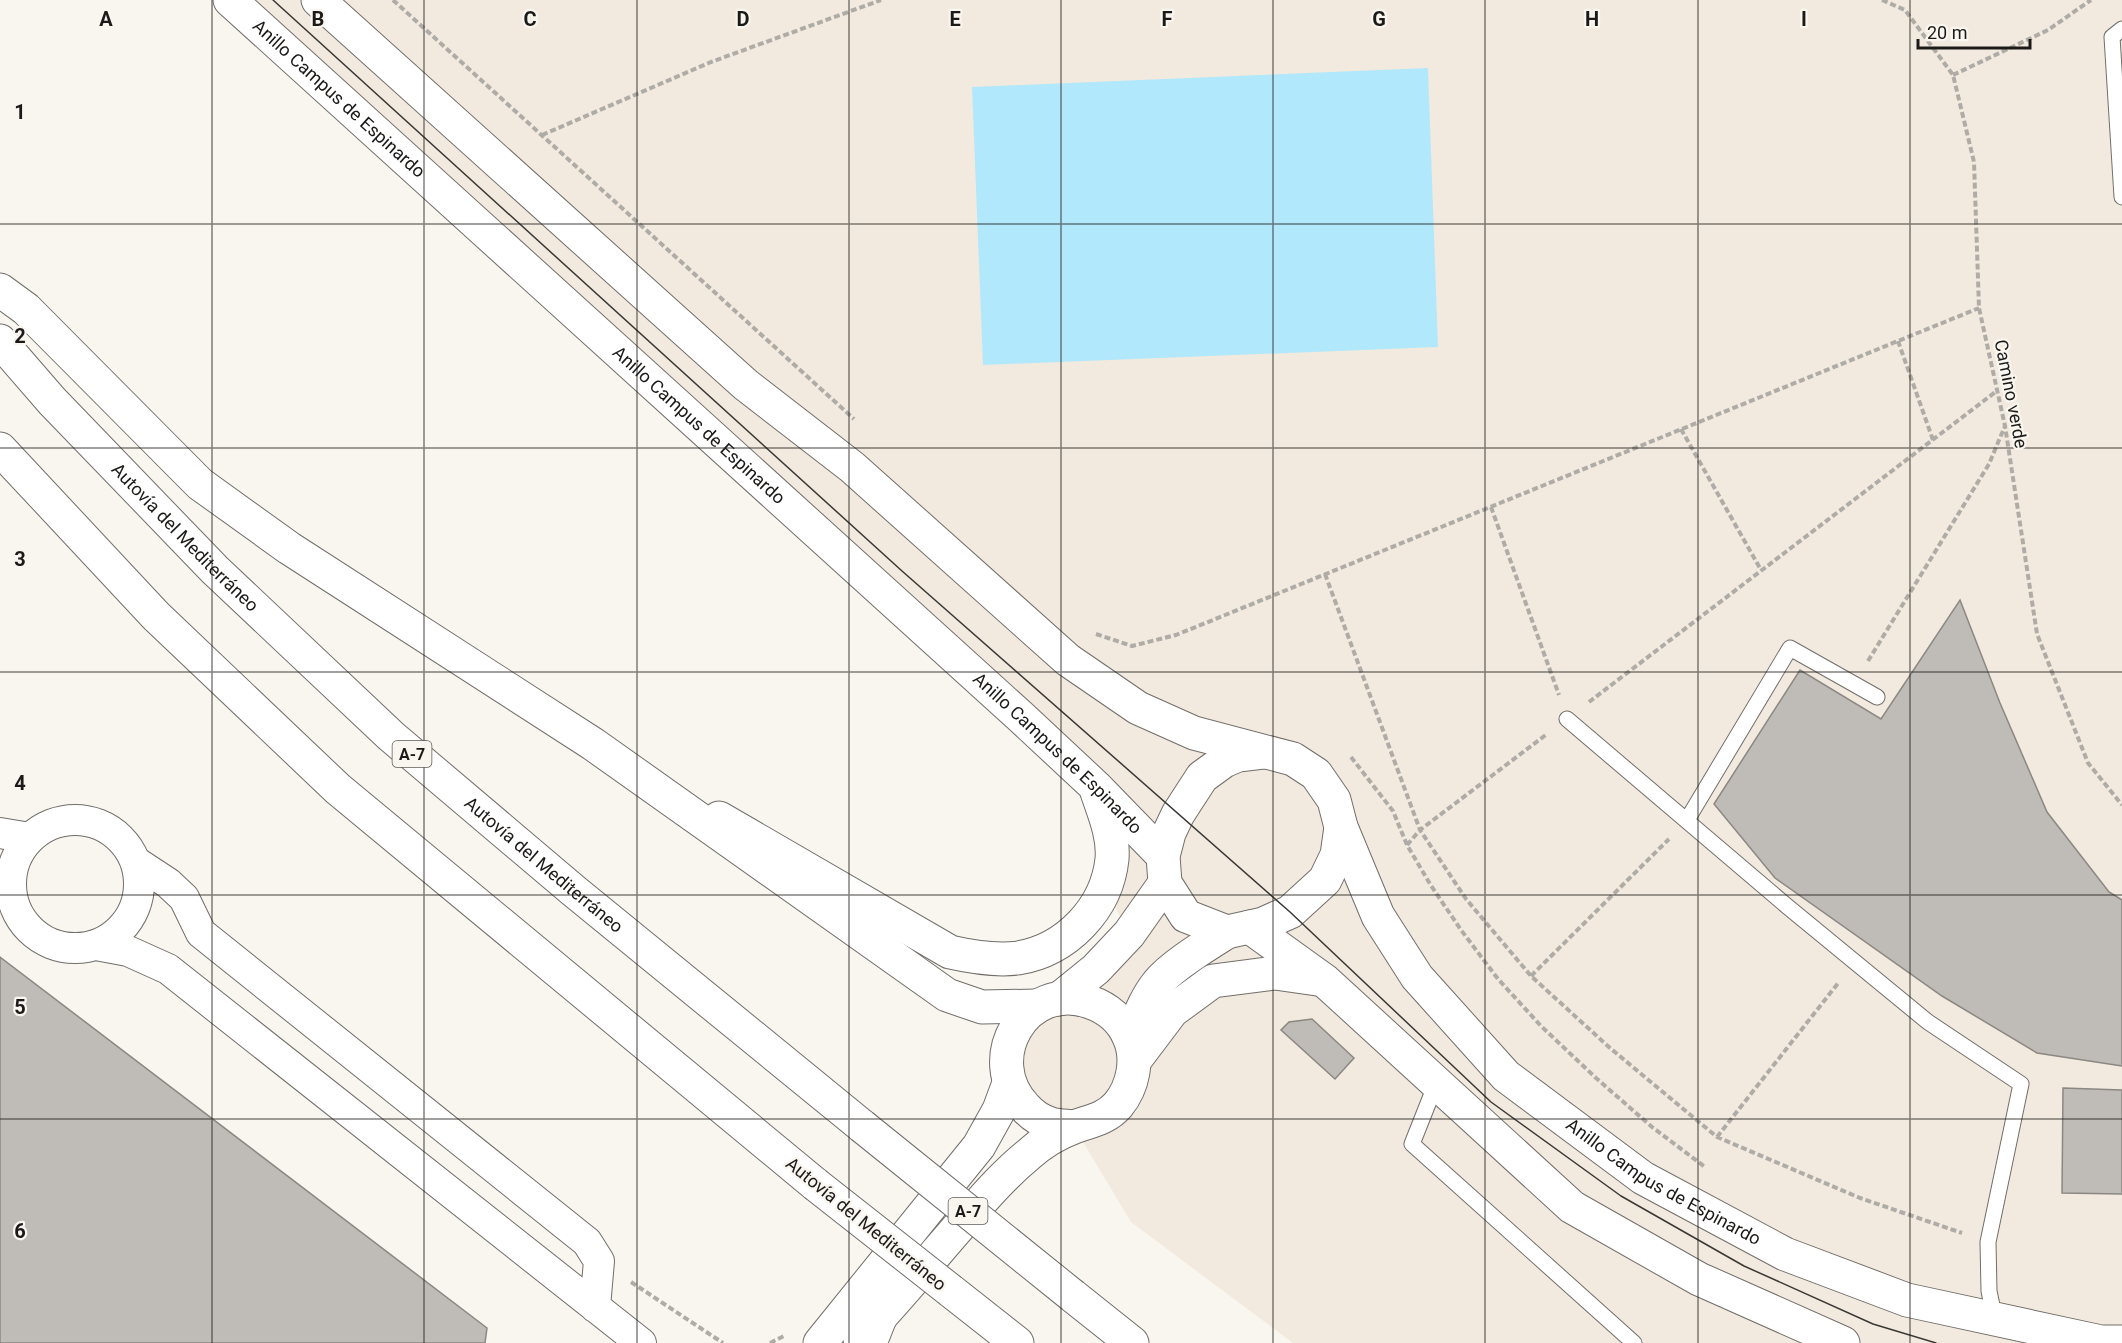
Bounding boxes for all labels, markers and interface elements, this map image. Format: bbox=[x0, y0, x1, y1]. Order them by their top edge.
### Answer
text: A bbox=[99, 7, 113, 31]
text: B bbox=[312, 7, 324, 31]
text: C bbox=[523, 7, 537, 31]
text: D bbox=[737, 7, 750, 31]
text: E bbox=[949, 7, 961, 31]
text: F bbox=[1162, 7, 1173, 31]
text: G bbox=[1372, 7, 1386, 31]
text: H bbox=[1585, 7, 1599, 31]
text: I bbox=[1801, 7, 1807, 31]
scale bar bbox=[1918, 12, 2030, 50]
street label: Anillo Campus de Espinardo bbox=[249, 15, 430, 182]
text: 20 m bbox=[1927, 22, 1967, 43]
text: 1 bbox=[14, 100, 26, 124]
text: 2 bbox=[14, 324, 26, 348]
street label: Camino verde bbox=[1991, 338, 2032, 450]
street label: Anillo Campus de Espinardo bbox=[609, 341, 790, 508]
street label: Autovía del Mediterráneo bbox=[108, 459, 263, 616]
text: 3 bbox=[14, 547, 26, 571]
street label: Anillo Campus de Espinardo bbox=[969, 668, 1147, 838]
road number: A-7 bbox=[392, 741, 432, 767]
text: 4 bbox=[14, 771, 26, 795]
street label: Autovía del Mediterráneo bbox=[461, 792, 628, 937]
text: 5 bbox=[14, 995, 26, 1019]
street label: Anillo Campus de Espinardo bbox=[1562, 1114, 1764, 1249]
street label: Autovía del Mediterráneo bbox=[782, 1153, 951, 1295]
road number: A-7 bbox=[948, 1198, 988, 1224]
text: 6 bbox=[14, 1219, 26, 1243]

